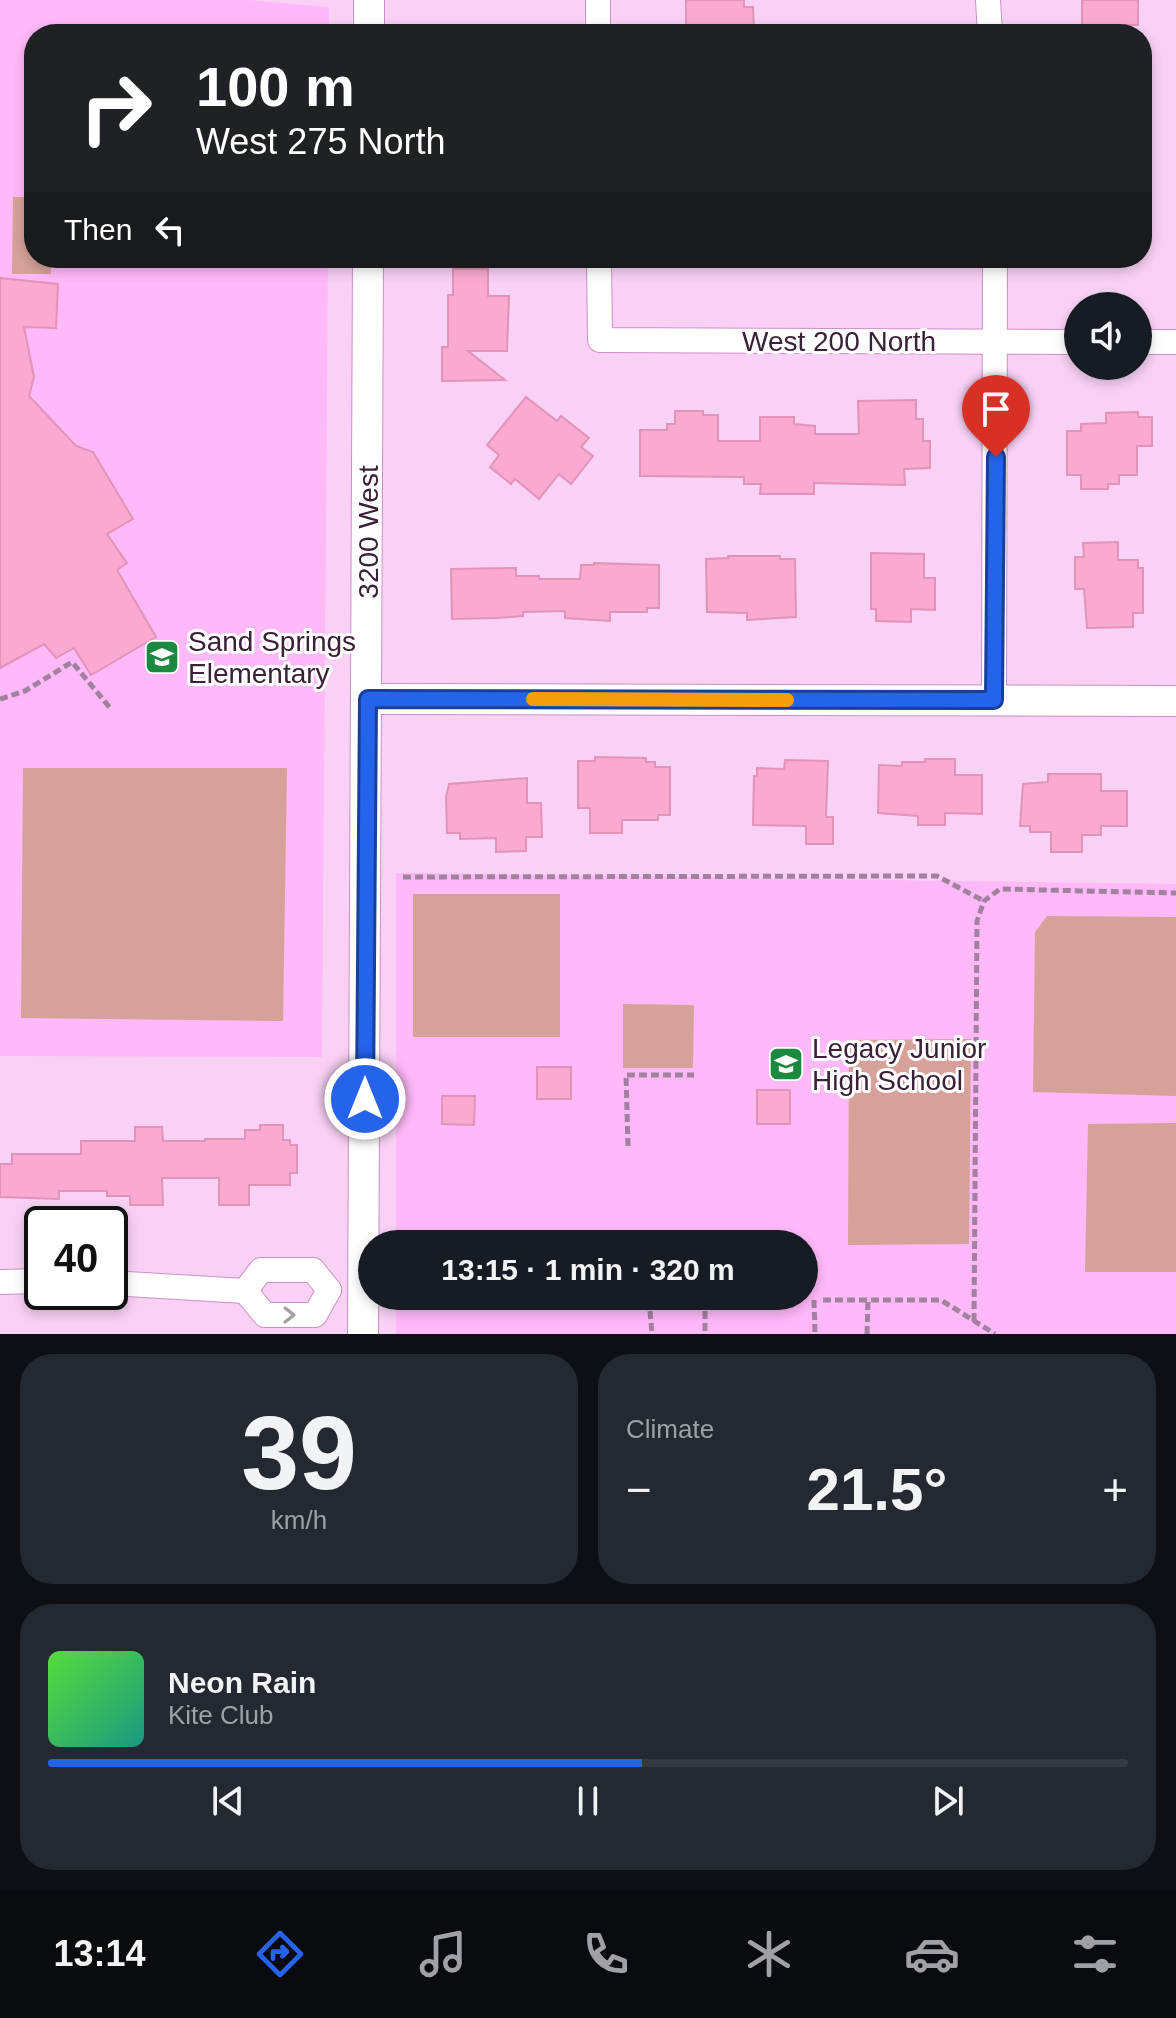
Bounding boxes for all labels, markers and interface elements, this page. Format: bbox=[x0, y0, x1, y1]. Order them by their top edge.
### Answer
text: 100 m bbox=[196, 55, 355, 118]
icon: right bbox=[64, 56, 168, 160]
text: West 275 North bbox=[196, 121, 445, 162]
icon: left bbox=[148, 208, 192, 252]
text: Then bbox=[64, 213, 132, 246]
map controls bbox=[1064, 292, 1152, 380]
button: sound bbox=[1064, 292, 1152, 380]
street label: West 200 North bbox=[742, 326, 936, 357]
pin bbox=[962, 375, 1030, 457]
icon: arrive bbox=[974, 387, 1018, 431]
street label: 3200 West bbox=[353, 465, 384, 599]
place label: Sand Springs Elementary bbox=[188, 626, 356, 689]
school or university icon: Sand Springs Elementary bbox=[143, 638, 181, 676]
place label: Legacy Junior High School bbox=[812, 1033, 986, 1096]
school or university icon: Legacy Junior High School bbox=[767, 1045, 805, 1083]
position arrow bbox=[323, 1057, 407, 1141]
speed limit sign: 40 bbox=[24, 1206, 128, 1310]
text: 13:15 · 1 min · 320 m bbox=[441, 1253, 735, 1286]
one-way arrow bbox=[283, 1306, 296, 1324]
text: 39 bbox=[241, 1395, 357, 1511]
text: Climate bbox=[626, 1414, 714, 1444]
text: 21.5° bbox=[807, 1456, 947, 1523]
text: − bbox=[626, 1465, 652, 1514]
text: + bbox=[1102, 1465, 1128, 1514]
text: km/h bbox=[271, 1505, 327, 1535]
text: Neon Rain bbox=[168, 1666, 316, 1699]
text: Kite Club bbox=[168, 1700, 274, 1730]
icon: previous bbox=[206, 1779, 250, 1823]
icon: pause bbox=[566, 1779, 610, 1823]
icon: next bbox=[926, 1779, 970, 1823]
icon: directions bbox=[252, 1926, 308, 1982]
icon: music bbox=[415, 1926, 471, 1982]
icon: phone bbox=[578, 1926, 634, 1982]
icon: climate bbox=[741, 1926, 797, 1982]
icon: car bbox=[904, 1926, 960, 1982]
icon: filters bbox=[1067, 1926, 1123, 1982]
text: 13:14 bbox=[53, 1933, 146, 1974]

